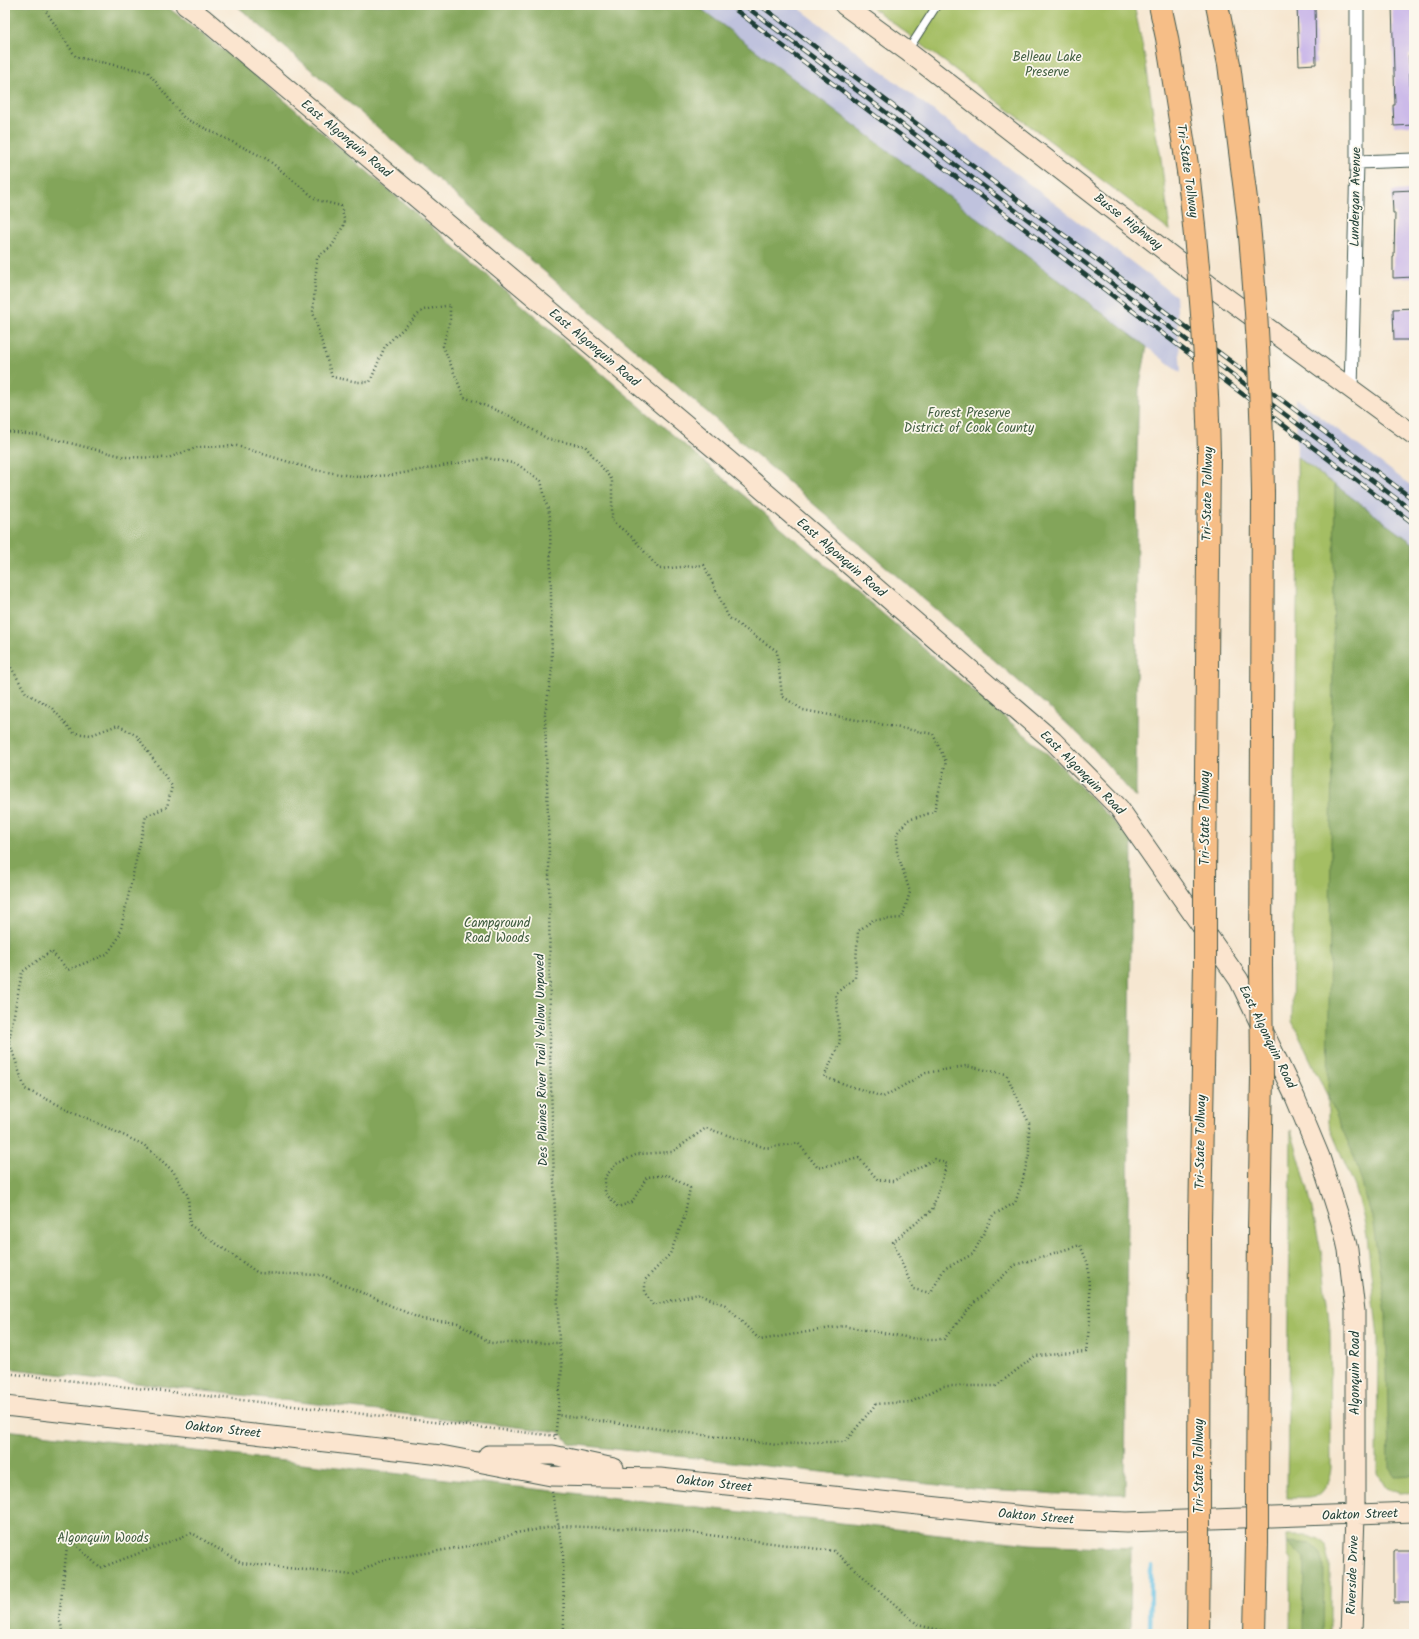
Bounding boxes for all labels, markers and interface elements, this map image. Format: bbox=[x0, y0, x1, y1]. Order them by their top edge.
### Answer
park label: Belleau Lake Preserve bbox=[1012, 47, 1082, 83]
street label: East Algonquin Road bbox=[296, 95, 397, 184]
street label: Tri-State Tollway bbox=[1170, 123, 1204, 220]
street label: Lundergan Avenue bbox=[1345, 147, 1367, 247]
street label: Busse Highway bbox=[1089, 188, 1168, 256]
street label: East Algonquin Road bbox=[544, 304, 645, 393]
park label: Forest Preserve District of Cook County bbox=[904, 403, 1035, 439]
street label: Tri-State Tollway bbox=[1197, 446, 1219, 541]
street label: East Algonquin Road bbox=[791, 513, 891, 603]
street label: East Algonquin Road bbox=[1035, 726, 1130, 821]
street label: Tri-State Tollway bbox=[1195, 770, 1216, 865]
park label: Campground Road Woods bbox=[464, 913, 531, 949]
street label: Des Plaines River Trail Yellow Unpaved bbox=[530, 953, 554, 1167]
street label: East Algonquin Road bbox=[1233, 981, 1301, 1093]
street label: Tri-State Tollway bbox=[1190, 1094, 1212, 1189]
street label: Algonquin Road bbox=[1345, 1331, 1366, 1415]
street label: Oakton Street bbox=[184, 1416, 263, 1445]
street label: Tri-State Tollway bbox=[1189, 1418, 1210, 1513]
street label: Oakton Street bbox=[675, 1470, 754, 1499]
street label: Oakton Street bbox=[997, 1503, 1076, 1531]
street label: Oakton Street bbox=[1322, 1503, 1399, 1527]
park label: Algonquin Woods bbox=[57, 1528, 149, 1549]
street label: Riverside Drive bbox=[1341, 1535, 1365, 1615]

